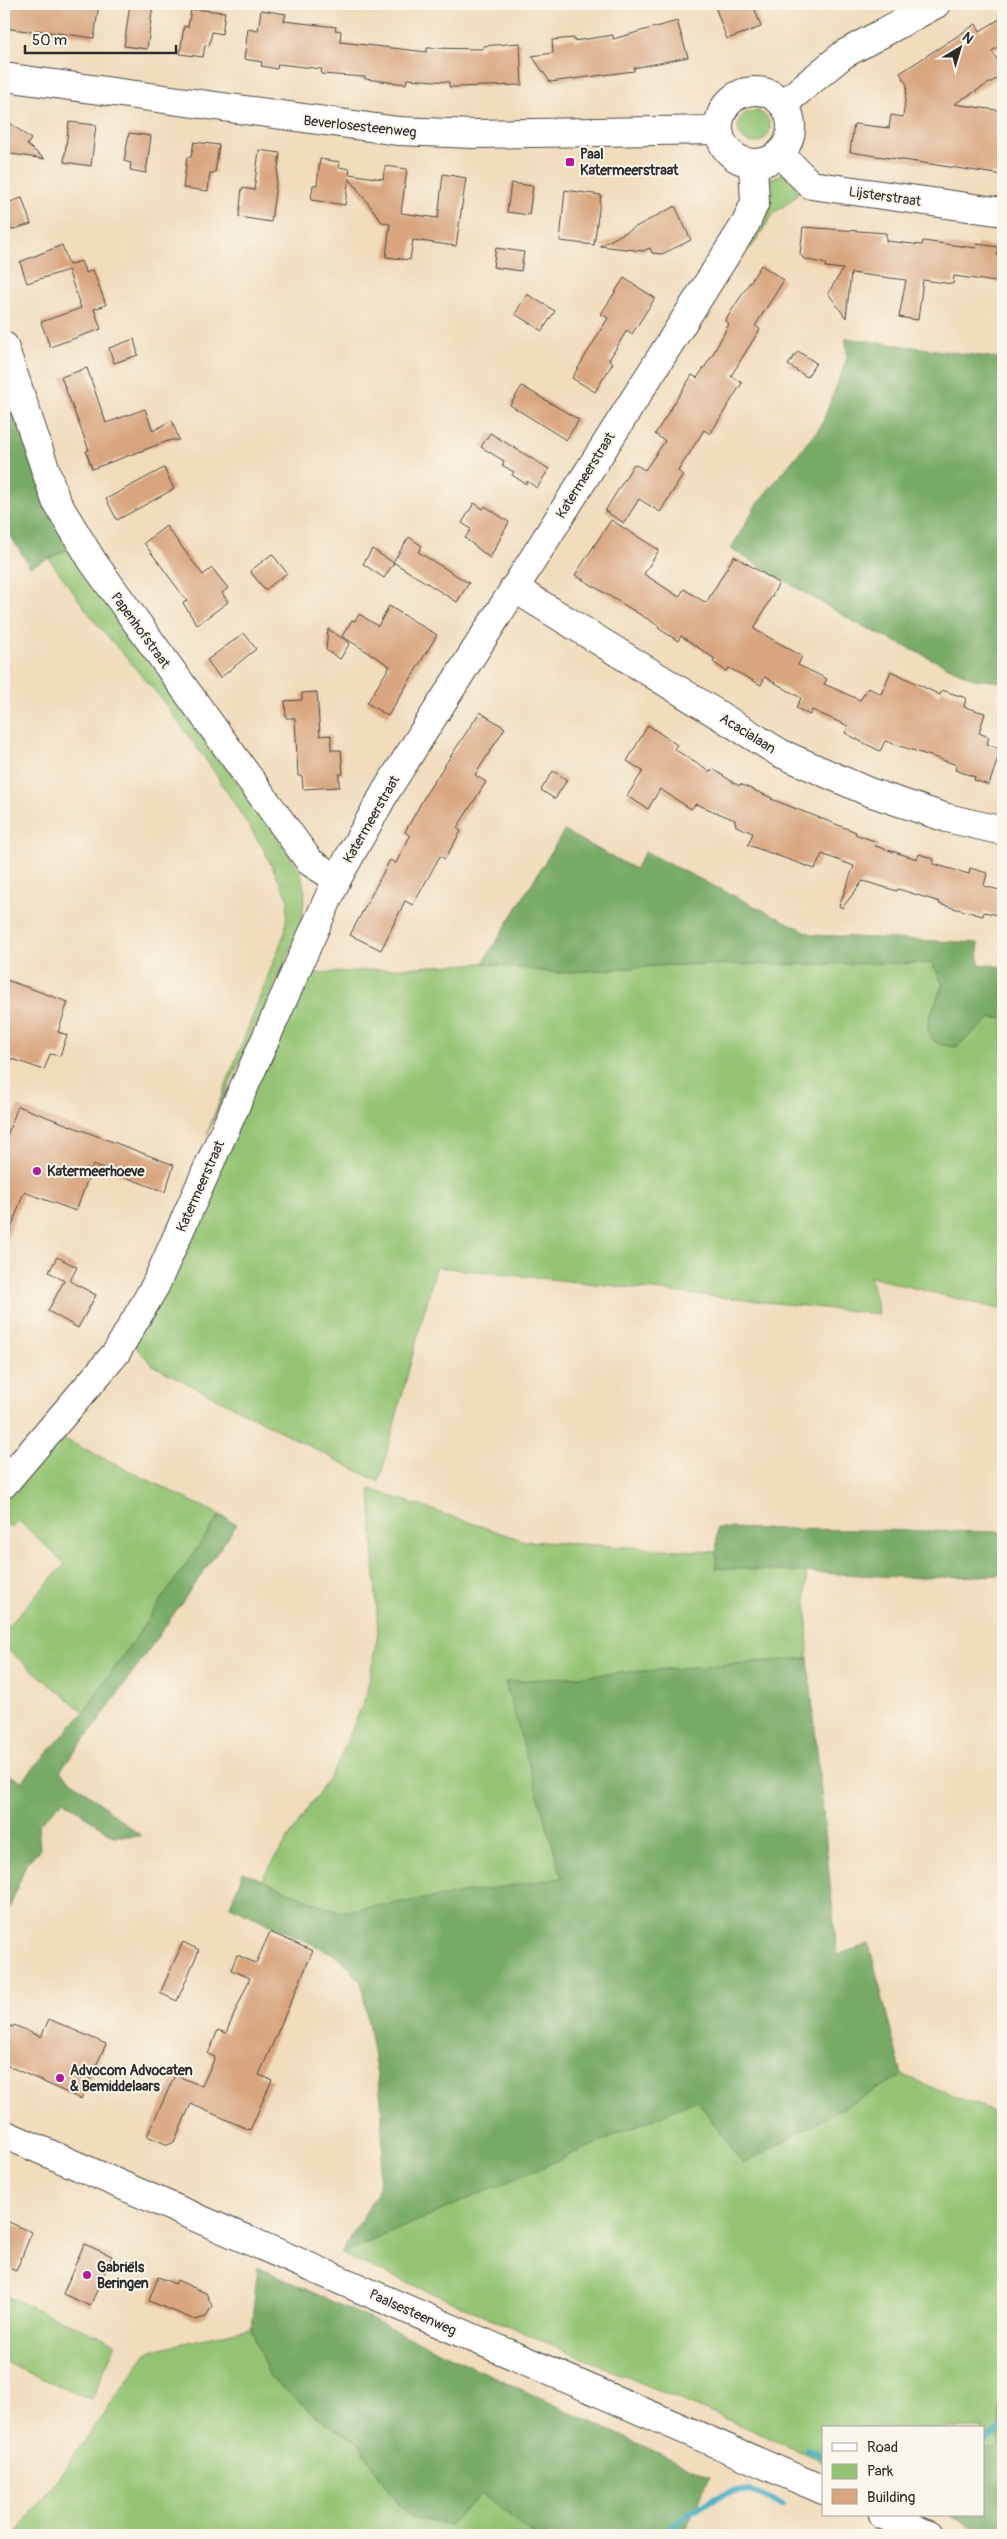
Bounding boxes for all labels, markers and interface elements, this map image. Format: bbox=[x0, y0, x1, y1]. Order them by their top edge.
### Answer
scale bar bbox=[25, 22, 176, 54]
north arrow bbox=[934, 22, 984, 72]
text: N bbox=[959, 29, 977, 48]
text: 50 m bbox=[32, 31, 67, 50]
street label: Beverlosesteenweg bbox=[302, 112, 417, 141]
place label: Paal Katermeerstraat bbox=[580, 146, 679, 179]
marker: Paal Katermeerstraat bbox=[564, 156, 576, 168]
street label: Lijsterstraat bbox=[848, 183, 923, 210]
street label: Katermeerstraat bbox=[552, 429, 619, 522]
street label: Papenhofstraat bbox=[107, 589, 174, 672]
street label: Acacialaan bbox=[717, 710, 779, 757]
street label: Katermeerstraat bbox=[339, 772, 404, 866]
street label: Katermeerstraat bbox=[173, 1137, 228, 1235]
place label: Katermeerhoeve bbox=[47, 1163, 146, 1180]
marker: Katermeerhoeve bbox=[31, 1165, 43, 1177]
place label: Advocom Advocaten & Bemiddelaars bbox=[70, 2062, 193, 2095]
marker: Advocom Advocaten & Bemiddelaars bbox=[54, 2072, 66, 2084]
place label: Gabriëls Beringen bbox=[97, 2259, 149, 2292]
marker: Gabriëls Beringen bbox=[81, 2269, 93, 2281]
street label: Paalsesteenweg bbox=[367, 2286, 459, 2339]
legend bbox=[822, 2426, 984, 2516]
text: Road bbox=[867, 2438, 898, 2457]
text: Park bbox=[867, 2462, 894, 2481]
text: Building bbox=[867, 2488, 915, 2507]

